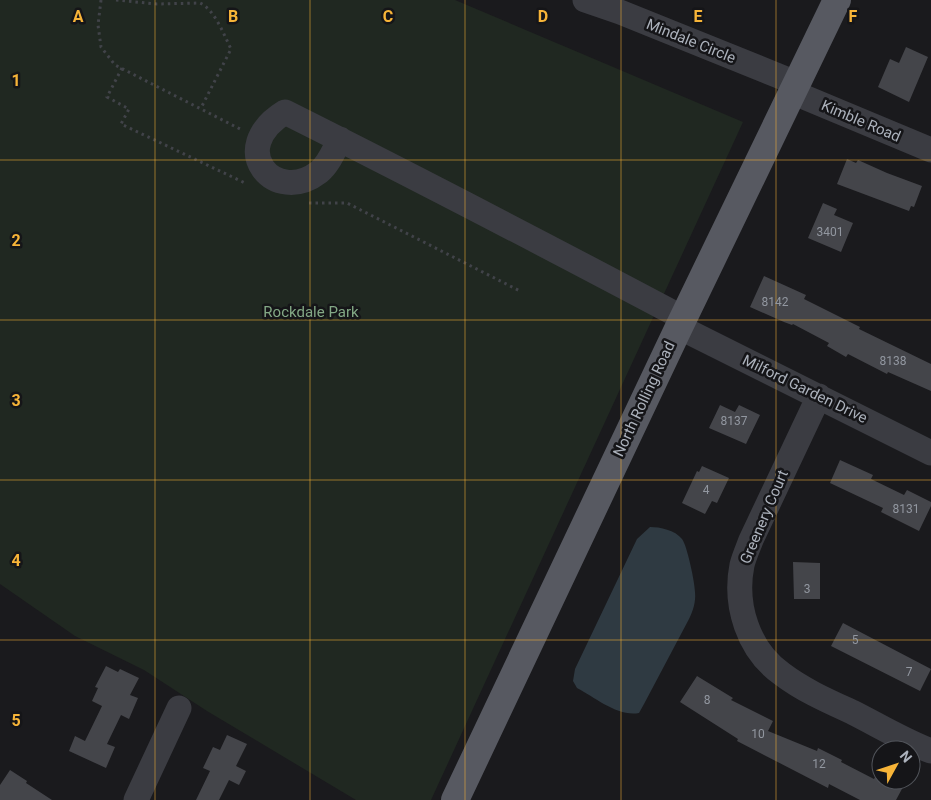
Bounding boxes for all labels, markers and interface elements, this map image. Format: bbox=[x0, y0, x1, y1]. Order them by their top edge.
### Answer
text: A bbox=[73, 7, 84, 26]
text: B bbox=[228, 7, 238, 26]
text: C bbox=[383, 7, 393, 26]
text: D bbox=[538, 7, 548, 26]
text: E bbox=[694, 7, 703, 26]
text: F bbox=[849, 7, 858, 26]
street label: Mindale Circle bbox=[644, 15, 738, 67]
text: 1 bbox=[11, 71, 21, 90]
street label: Kimble Road bbox=[819, 96, 903, 146]
house number: 3401 bbox=[817, 225, 843, 239]
text: 2 bbox=[11, 231, 21, 250]
house number: 8142 bbox=[762, 295, 789, 309]
park label: Rockdale Park bbox=[263, 303, 359, 321]
street label: North Rolling Road bbox=[609, 338, 679, 460]
street label: Milford Garden Drive bbox=[740, 351, 870, 427]
house number: 8138 bbox=[880, 354, 907, 368]
text: 3 bbox=[11, 391, 21, 410]
house number: 8137 bbox=[721, 414, 748, 428]
street label: Greenery Court bbox=[736, 467, 792, 567]
house number: 4 bbox=[703, 483, 710, 497]
house number: 8131 bbox=[893, 502, 919, 516]
text: 4 bbox=[11, 551, 21, 570]
house number: 3 bbox=[804, 582, 810, 596]
house number: 5 bbox=[852, 633, 859, 647]
house number: 7 bbox=[906, 665, 913, 679]
house number: 8 bbox=[704, 693, 711, 707]
text: 5 bbox=[11, 711, 21, 730]
house number: 10 bbox=[751, 727, 765, 741]
north arrow bbox=[871, 740, 921, 790]
text: N bbox=[897, 748, 915, 766]
house number: 12 bbox=[812, 757, 826, 771]

